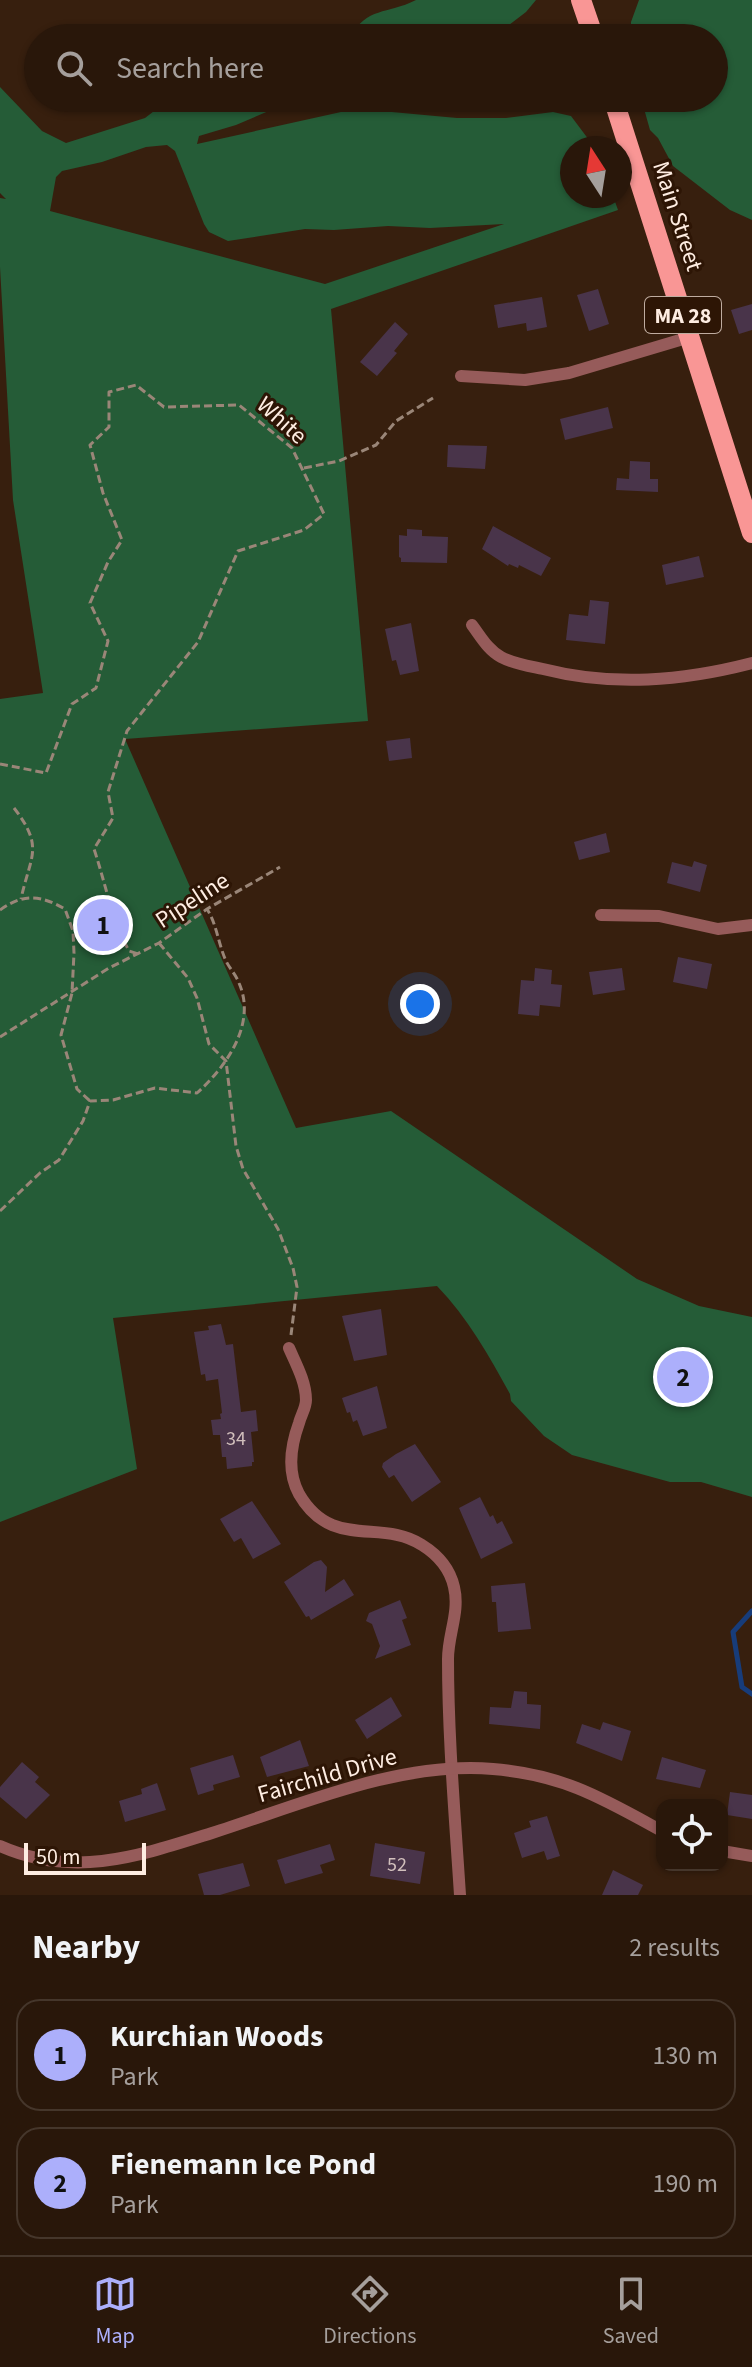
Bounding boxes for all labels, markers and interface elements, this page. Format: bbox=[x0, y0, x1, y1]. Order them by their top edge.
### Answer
search box bbox=[24, 24, 728, 112]
icon: search bbox=[52, 46, 96, 90]
text: Search here bbox=[116, 47, 264, 90]
north arrow bbox=[560, 136, 632, 208]
street label: Main Street bbox=[643, 157, 712, 276]
road number: MA 28 bbox=[645, 297, 721, 333]
street label: White bbox=[249, 388, 315, 453]
street label: Pipeline bbox=[148, 863, 236, 937]
pin: 1 bbox=[77, 895, 129, 955]
your location bbox=[400, 984, 440, 1024]
pin: 2 bbox=[657, 1347, 709, 1407]
house number: 34 bbox=[226, 1425, 246, 1453]
street label: Fairchild Drive bbox=[253, 1739, 401, 1812]
map controls bbox=[656, 1799, 728, 1871]
button: locate bbox=[656, 1799, 728, 1871]
scale bar bbox=[24, 1839, 146, 1875]
text: 50 m bbox=[36, 1841, 81, 1873]
house number: 52 bbox=[387, 1851, 407, 1879]
text: Nearby bbox=[32, 1923, 140, 1972]
text: 2 results bbox=[629, 1929, 720, 1966]
text: Kurchian Woods bbox=[110, 2015, 323, 2058]
text: 1 bbox=[53, 2037, 67, 2074]
text: 130 m bbox=[652, 2037, 718, 2074]
text: Park bbox=[110, 2058, 159, 2095]
text: Fienemann Ice Pond bbox=[110, 2143, 376, 2186]
text: 2 bbox=[53, 2165, 67, 2202]
text: 190 m bbox=[652, 2165, 718, 2202]
text: Park bbox=[110, 2186, 159, 2223]
tab: Map bbox=[93, 2272, 137, 2352]
tab: Directions bbox=[323, 2272, 416, 2352]
tab: Saved bbox=[603, 2272, 659, 2352]

